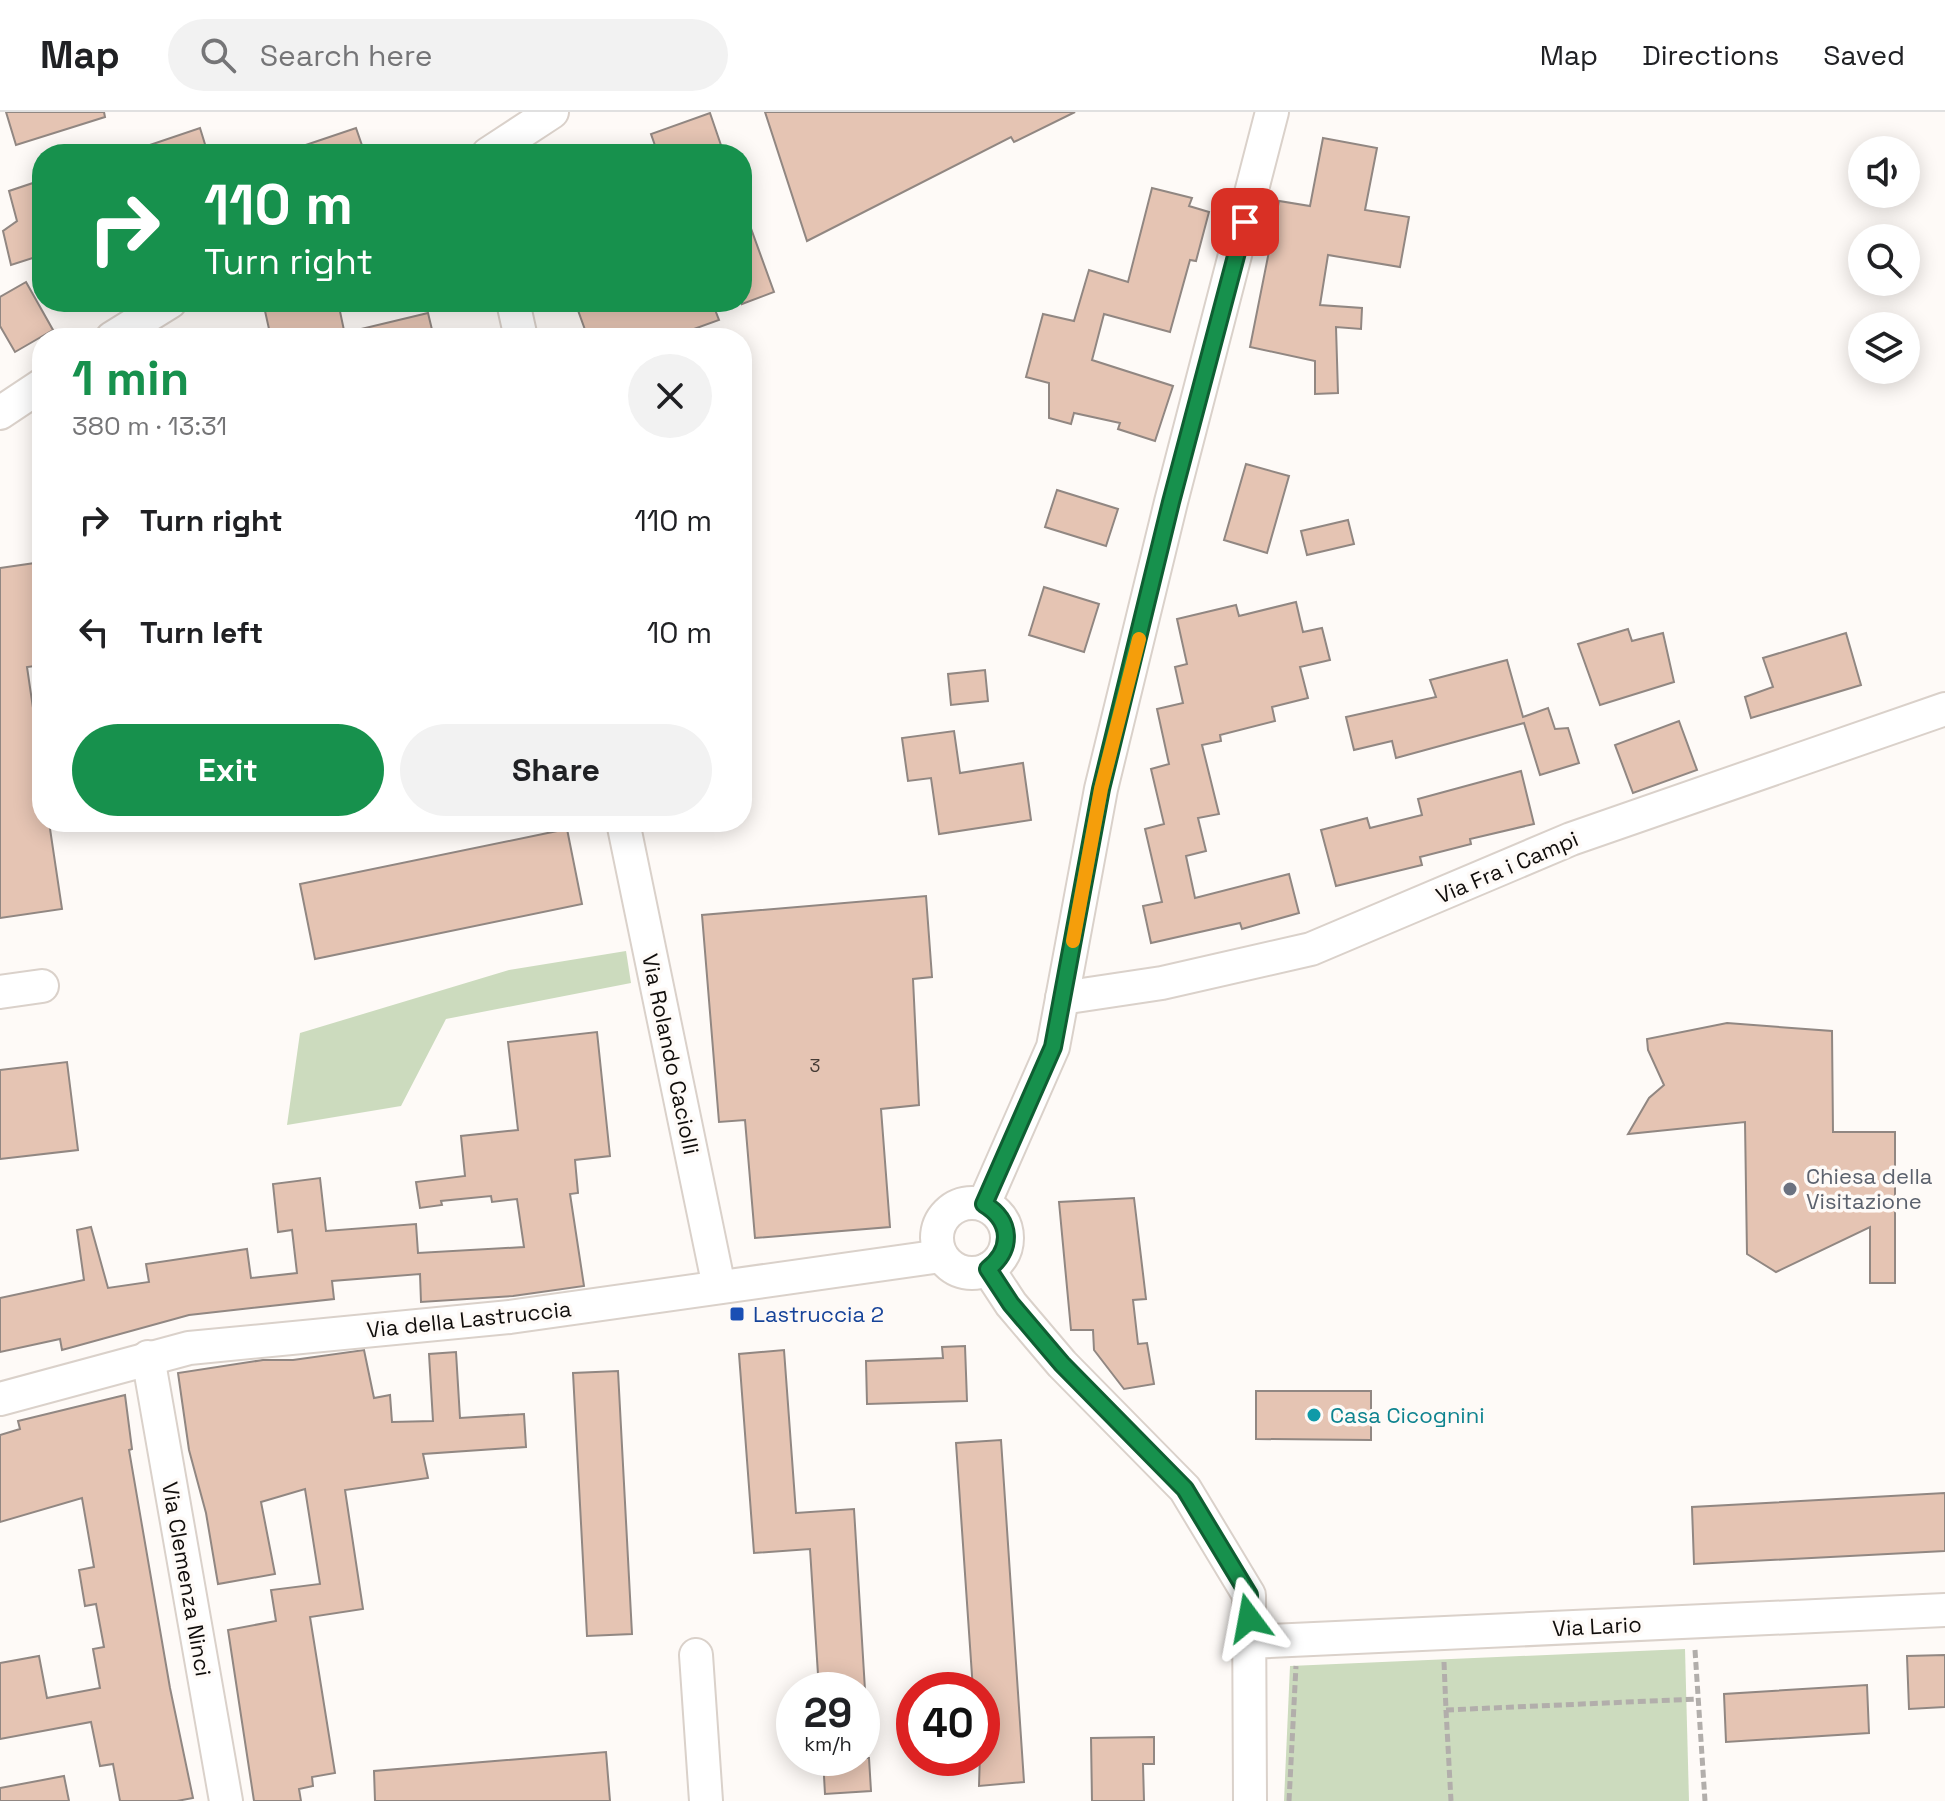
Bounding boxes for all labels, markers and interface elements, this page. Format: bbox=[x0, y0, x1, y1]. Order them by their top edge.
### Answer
search box bbox=[168, 19, 728, 91]
text: Map bbox=[40, 31, 120, 79]
icon: search bbox=[196, 33, 240, 77]
text: Search here bbox=[260, 36, 433, 75]
text: Map bbox=[1540, 37, 1598, 73]
text: Directions bbox=[1642, 37, 1779, 73]
text: Saved bbox=[1823, 37, 1905, 73]
map controls bbox=[1848, 136, 1920, 384]
button: sound bbox=[1848, 136, 1920, 208]
text: 110 m bbox=[204, 169, 353, 240]
icon: right bbox=[72, 176, 176, 280]
pin bbox=[1211, 188, 1279, 256]
icon: arrive bbox=[1223, 200, 1267, 244]
button: search bbox=[1848, 224, 1920, 296]
text: Turn right bbox=[204, 239, 373, 285]
button: layers bbox=[1848, 312, 1920, 384]
text: 1 min bbox=[72, 348, 189, 409]
button: close bbox=[628, 354, 712, 438]
text: 380 m · 13:31 bbox=[72, 409, 227, 443]
icon: right bbox=[72, 498, 116, 542]
text: Turn right bbox=[140, 501, 283, 540]
text: 110 m bbox=[634, 501, 712, 540]
icon: left bbox=[72, 610, 116, 654]
text: Turn left bbox=[140, 613, 263, 652]
text: 10 m bbox=[647, 613, 712, 652]
button: Exit bbox=[72, 724, 384, 816]
button: Share bbox=[400, 724, 712, 816]
street label: Via Fra i Campi bbox=[1432, 824, 1582, 910]
street label: Via Rolando Caciolli bbox=[636, 951, 706, 1157]
house number: 3 bbox=[810, 1054, 820, 1077]
place label: Chiesa della Visitazione bbox=[1806, 1162, 1933, 1215]
marker: Chiesa della Visitazione bbox=[1781, 1180, 1799, 1198]
street label: Via della Lastruccia bbox=[365, 1294, 573, 1344]
place label: Lastruccia 2 bbox=[753, 1300, 884, 1328]
marker: Lastruccia 2 bbox=[728, 1305, 746, 1323]
place label: Casa Cicognini bbox=[1330, 1401, 1485, 1429]
marker: Casa Cicognini bbox=[1305, 1406, 1323, 1424]
street label: Via Clemenza Ninci bbox=[156, 1480, 218, 1678]
position arrow bbox=[1207, 1576, 1291, 1660]
street label: Via Lario bbox=[1552, 1610, 1642, 1642]
speed limit sign: 40 bbox=[896, 1672, 1000, 1776]
text: 29 bbox=[804, 1688, 852, 1739]
text: km/h bbox=[804, 1731, 852, 1757]

